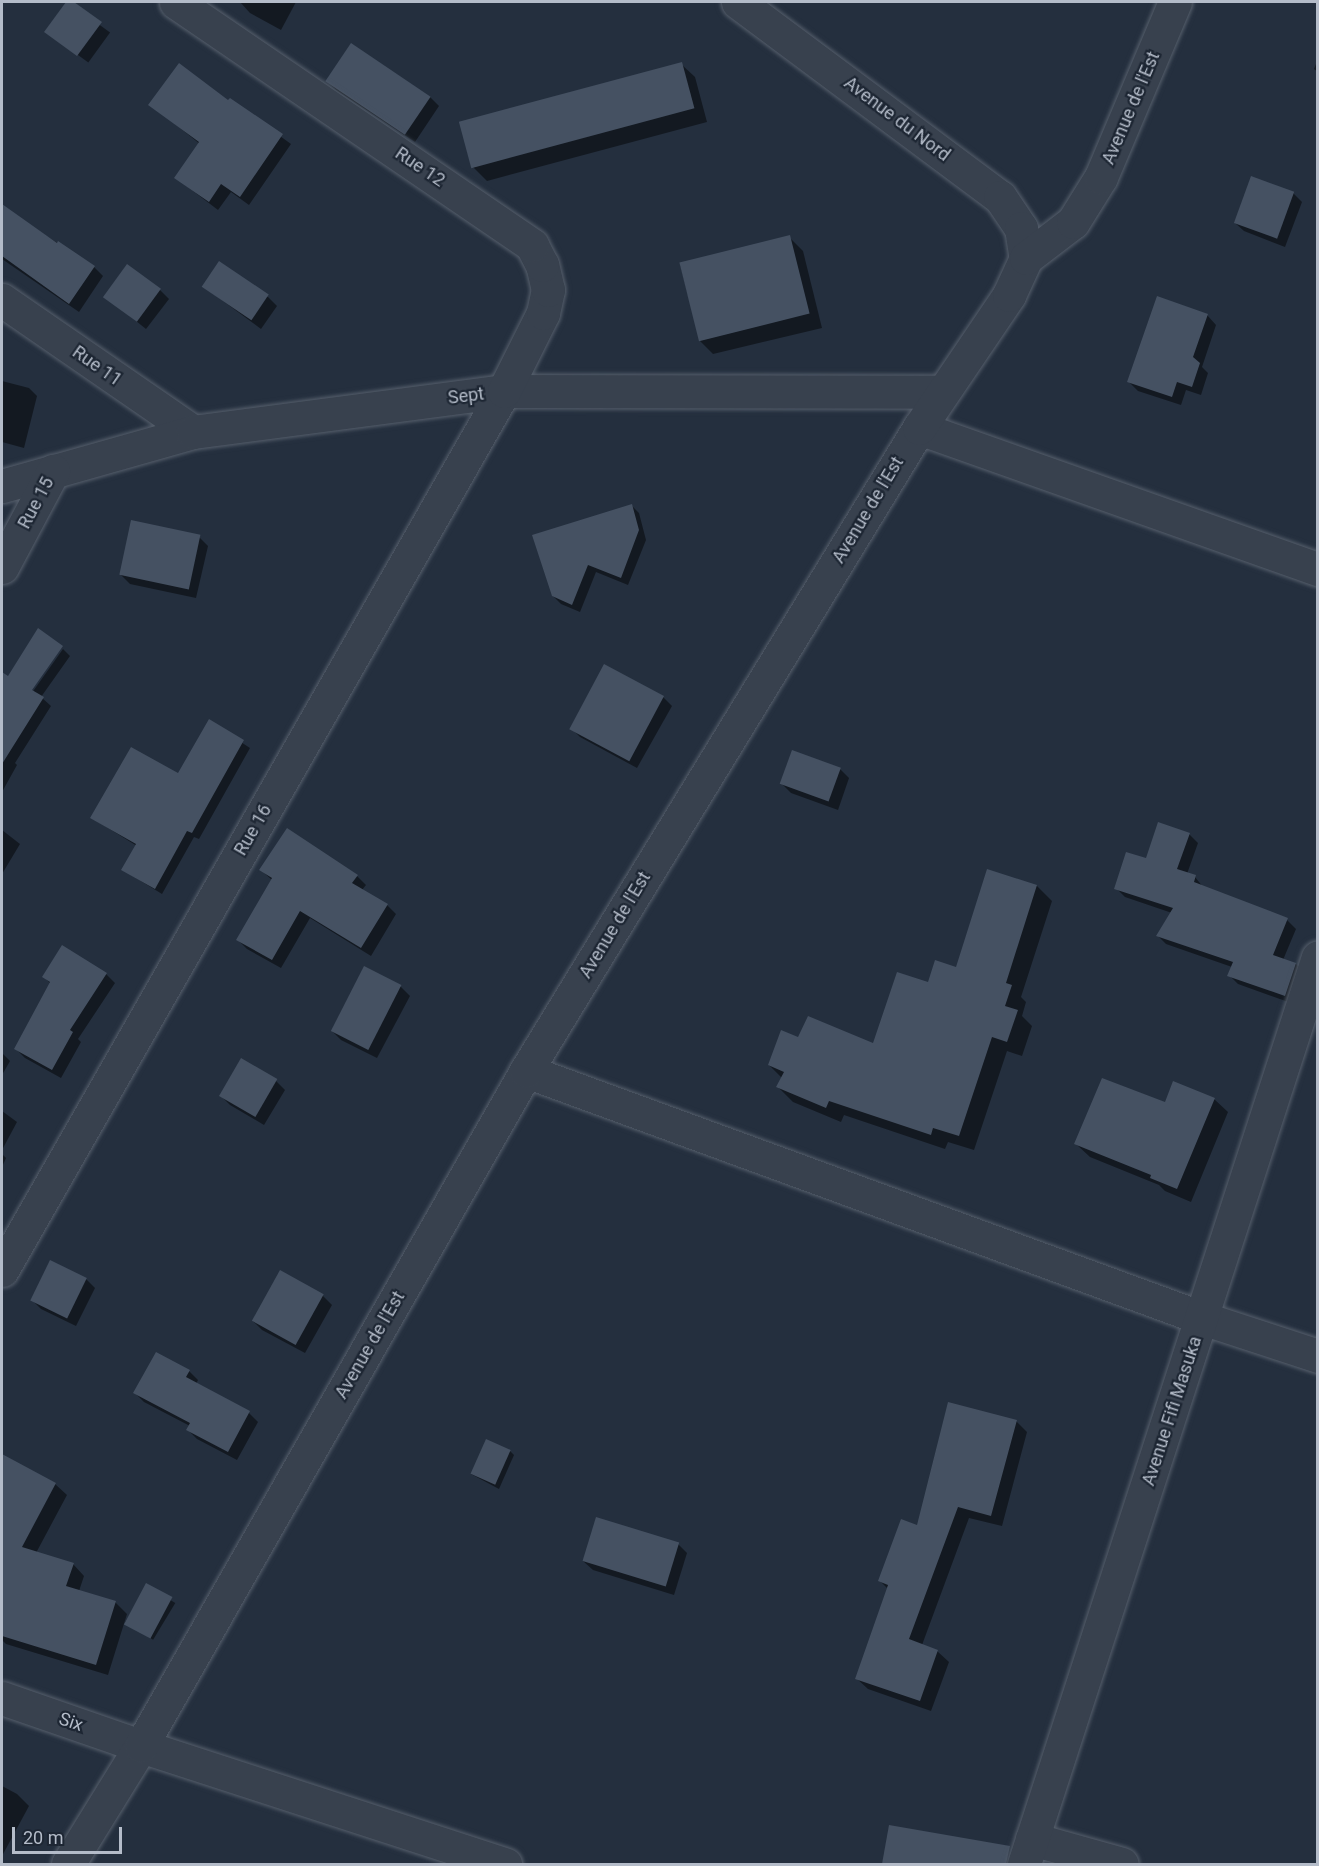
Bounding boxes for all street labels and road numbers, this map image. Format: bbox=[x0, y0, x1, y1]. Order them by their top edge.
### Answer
street label: Avenue de l'Est bbox=[1098, 48, 1164, 168]
street label: Avenue du Nord bbox=[840, 72, 954, 166]
street label: Rue 12 bbox=[391, 143, 449, 191]
street label: Rue 11 bbox=[68, 341, 126, 391]
street label: Sept bbox=[447, 383, 485, 409]
street label: Avenue de l'Est bbox=[828, 453, 908, 567]
street label: Rue 15 bbox=[13, 474, 59, 532]
street label: Rue 16 bbox=[230, 801, 276, 859]
street label: Avenue de l'Est bbox=[575, 868, 655, 982]
street label: Avenue de l'Est bbox=[331, 1287, 409, 1403]
street label: Avenue Fifi Masuka bbox=[1138, 1334, 1206, 1488]
street label: Six bbox=[56, 1708, 86, 1736]

